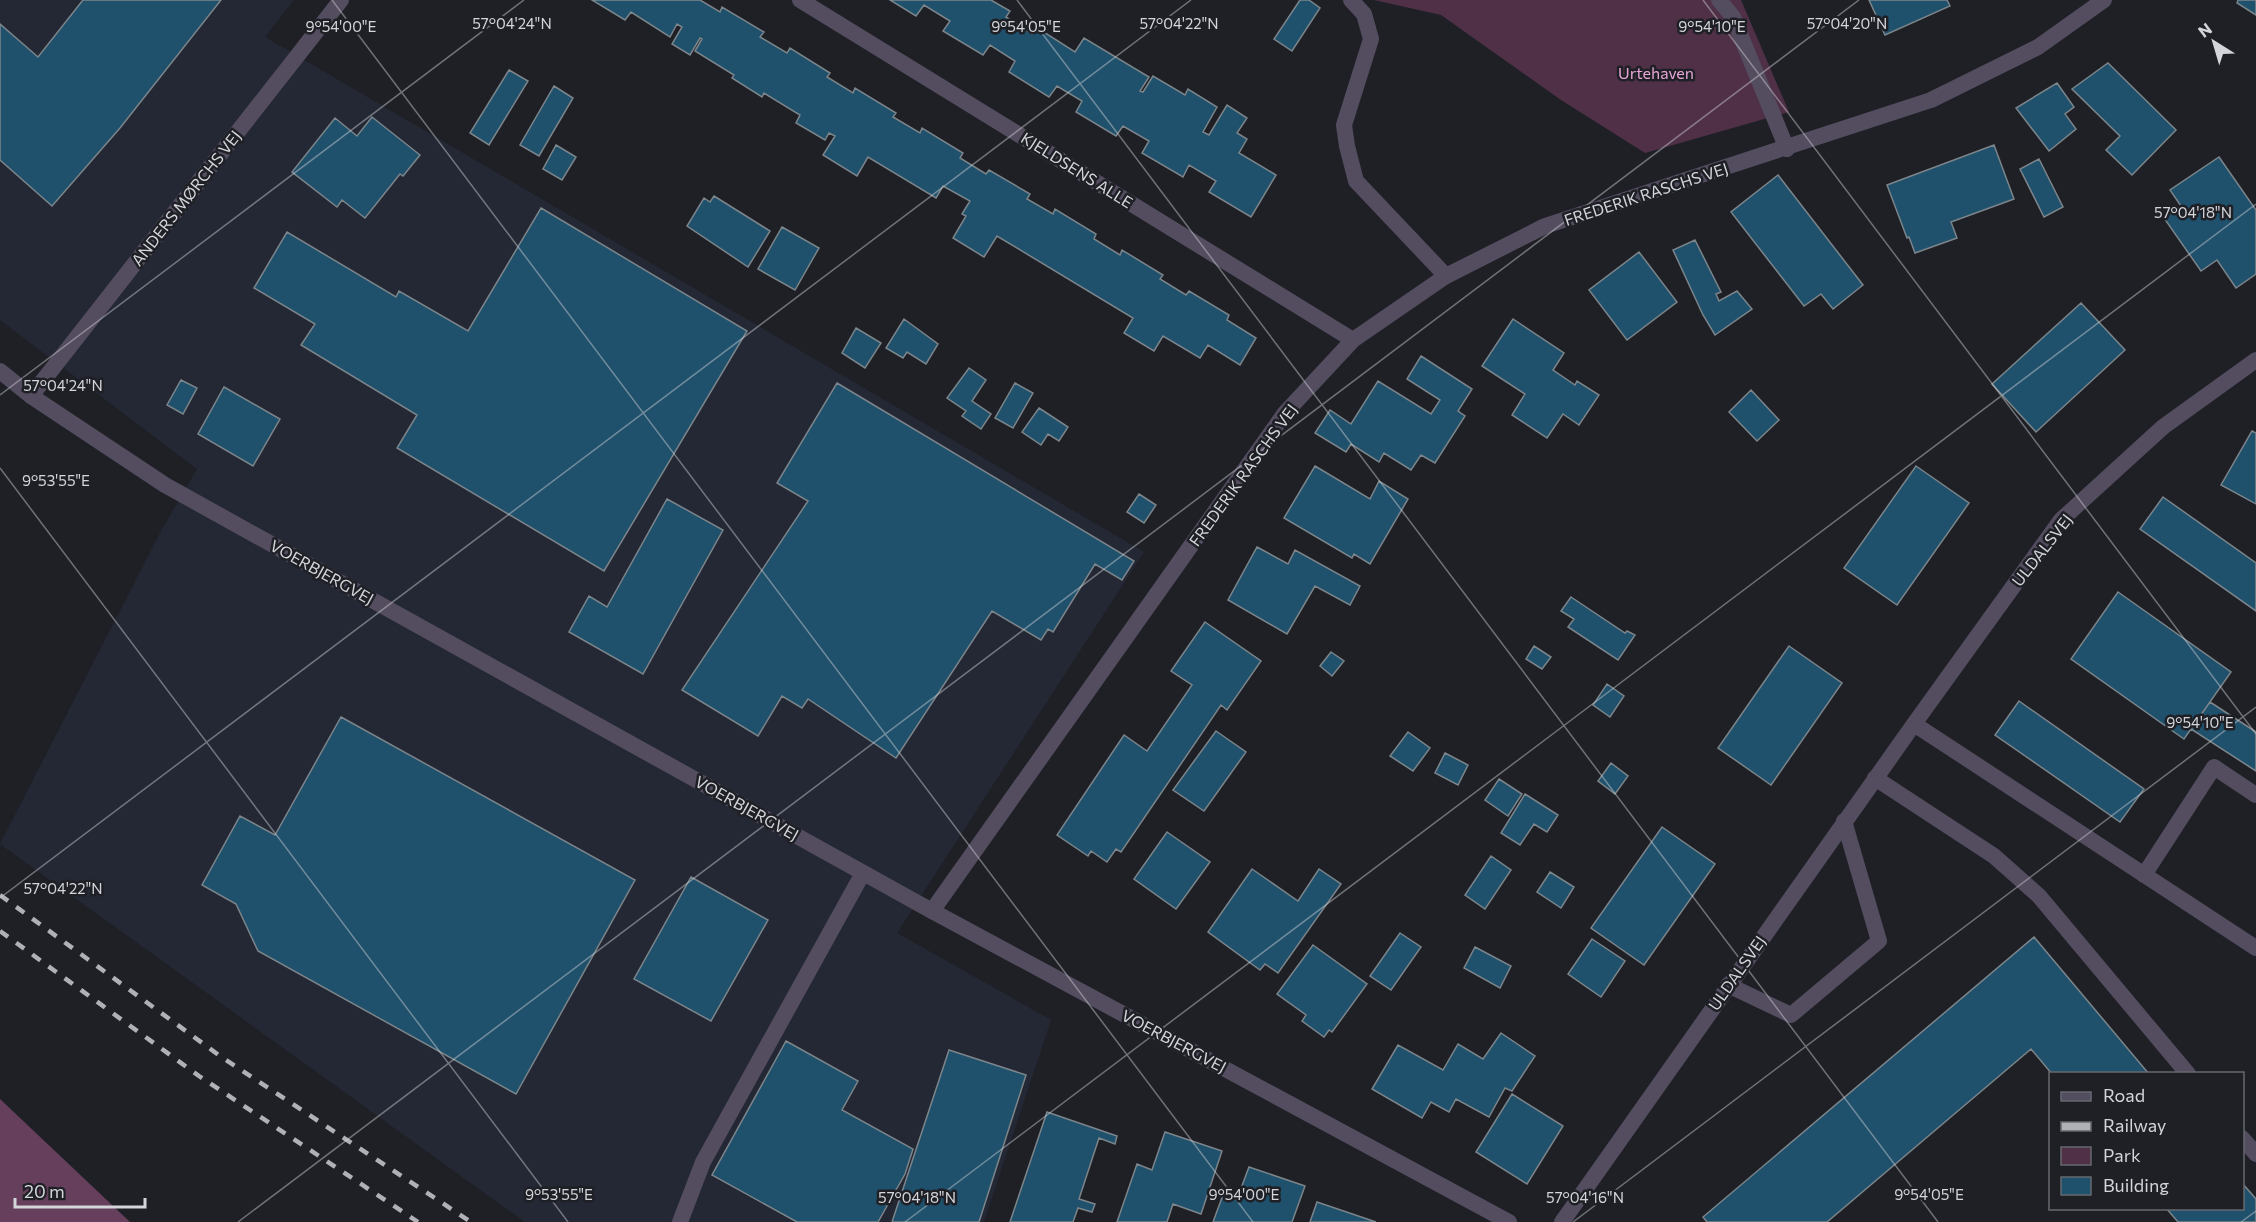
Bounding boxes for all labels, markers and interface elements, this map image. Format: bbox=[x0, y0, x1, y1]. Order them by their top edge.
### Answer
north arrow bbox=[2184, 12, 2244, 72]
text: 57°04'24"N bbox=[472, 14, 552, 32]
text: 57°04'22"N bbox=[1139, 14, 1219, 32]
text: 57°04'20"N bbox=[1807, 14, 1887, 32]
text: 9°54'00"E bbox=[306, 17, 377, 35]
text: 9°54'05"E bbox=[991, 17, 1061, 35]
text: 9°54'10"E bbox=[1678, 17, 1746, 35]
text: N bbox=[2194, 18, 2215, 41]
park label: Urtehaven bbox=[1618, 63, 1694, 82]
street label: ANDERS MØRCHS VEJ bbox=[127, 126, 244, 269]
street label: KJELDSENS ALLE bbox=[1018, 128, 1137, 212]
street label: FREDERIK RASCHS VEJ bbox=[1561, 158, 1730, 229]
text: 57°04'18"N bbox=[2154, 203, 2232, 221]
text: 57°04'24"N bbox=[23, 376, 103, 394]
street label: FREDERIK RASCHS VEJ bbox=[1185, 400, 1301, 550]
text: 9°53'55"E bbox=[22, 471, 90, 489]
street label: ULDALSVEJ bbox=[2007, 510, 2076, 590]
street label: VOERBJERGVEJ bbox=[267, 535, 377, 608]
text: 9°54'10"E bbox=[2166, 713, 2234, 731]
street label: VOERBJERGVEJ bbox=[692, 771, 802, 844]
text: 57°04'22"N bbox=[23, 879, 103, 897]
street label: ULDALSVEJ bbox=[1704, 932, 1769, 1014]
street label: VOERBJERGVEJ bbox=[1119, 1005, 1230, 1076]
legend bbox=[2049, 1072, 2244, 1210]
text: Road bbox=[2103, 1084, 2145, 1106]
text: Railway bbox=[2103, 1114, 2166, 1136]
text: Park bbox=[2103, 1144, 2141, 1166]
scale bar bbox=[15, 1171, 146, 1209]
text: Building bbox=[2103, 1174, 2169, 1196]
text: 20 m bbox=[24, 1180, 65, 1202]
text: 9°53'55"E bbox=[525, 1185, 593, 1203]
text: 9°54'00"E bbox=[1209, 1185, 1280, 1203]
text: 9°54'05"E bbox=[1894, 1185, 1964, 1203]
text: 57°04'18"N bbox=[878, 1188, 956, 1206]
text: 57°04'16"N bbox=[1546, 1188, 1624, 1206]

